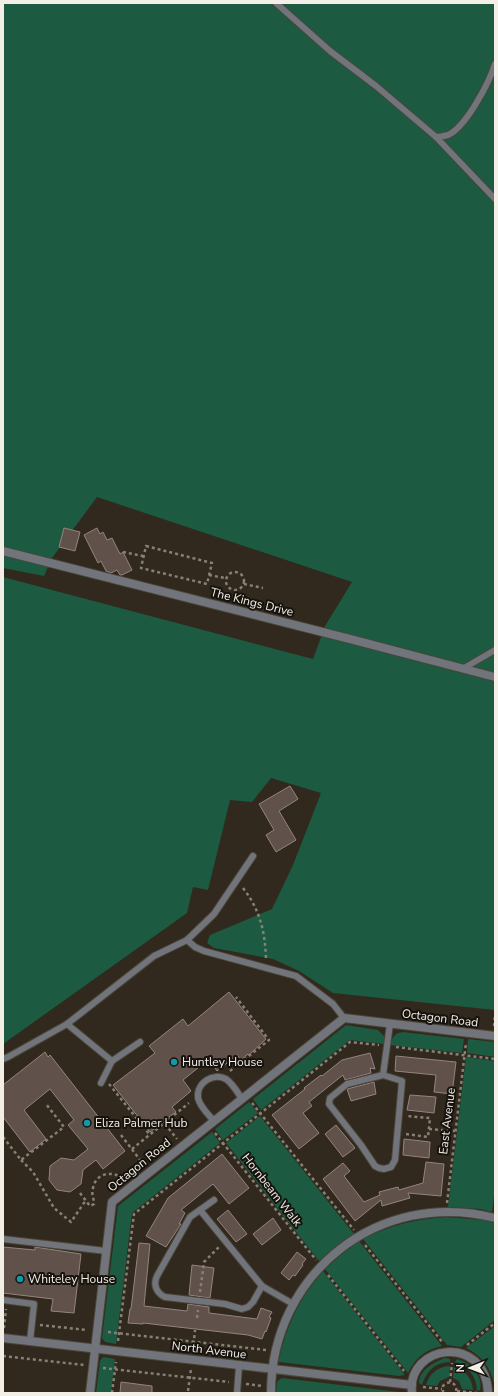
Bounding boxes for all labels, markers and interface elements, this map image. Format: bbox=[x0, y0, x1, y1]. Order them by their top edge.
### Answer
street label: The Kings Drive bbox=[209, 584, 295, 620]
street label: Octagon Road bbox=[401, 1005, 479, 1031]
place label: Huntley House bbox=[182, 1054, 263, 1070]
marker: Huntley House bbox=[169, 1057, 179, 1067]
street label: East Avenue bbox=[435, 1087, 459, 1155]
place label: Eliza Palmer Hub bbox=[95, 1115, 187, 1131]
marker: Eliza Palmer Hub bbox=[82, 1118, 92, 1128]
street label: Octagon Road bbox=[104, 1135, 174, 1195]
street label: Hornbeam Walk bbox=[238, 1150, 306, 1231]
place label: Whiteley House bbox=[28, 1271, 115, 1287]
marker: Whiteley House bbox=[15, 1274, 25, 1284]
street label: North Avenue bbox=[171, 1337, 247, 1363]
north arrow bbox=[450, 1348, 490, 1388]
text: N bbox=[453, 1364, 468, 1372]

